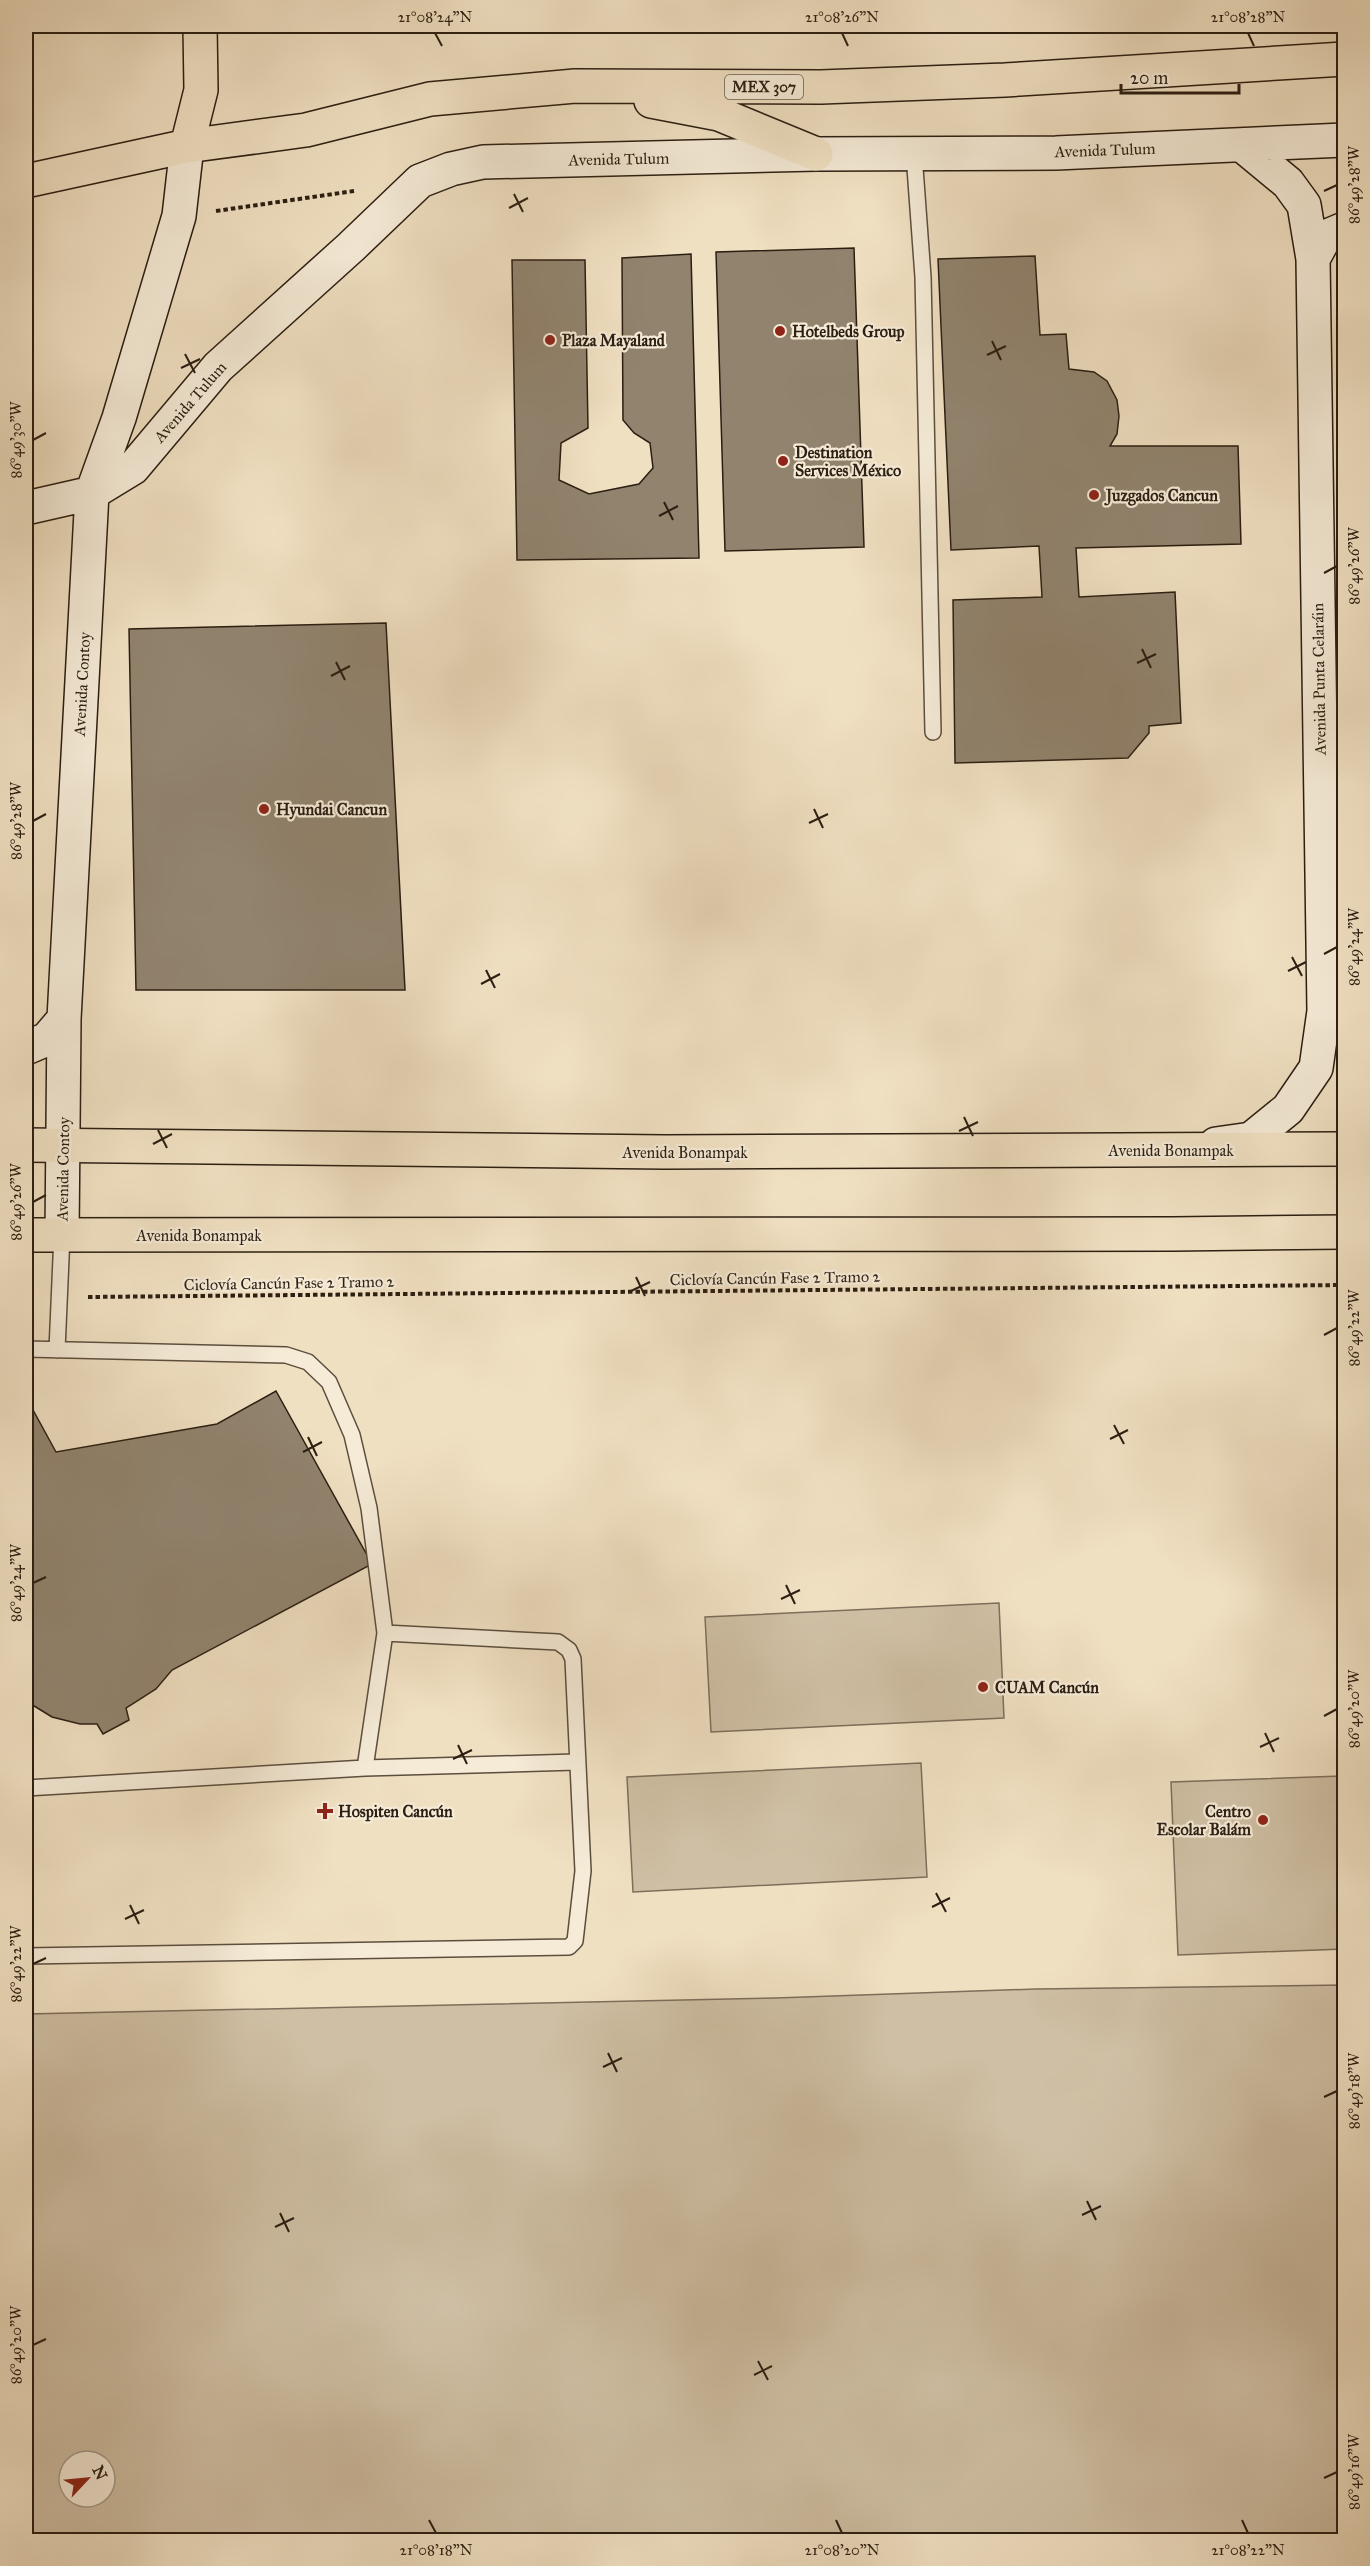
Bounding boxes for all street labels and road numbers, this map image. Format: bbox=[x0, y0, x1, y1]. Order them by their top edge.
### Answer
road number: MEX 307 bbox=[725, 75, 803, 99]
street label: Avenida Tulum bbox=[1053, 139, 1156, 161]
street label: Avenida Tulum bbox=[567, 149, 670, 169]
street label: Avenida Tulum bbox=[149, 357, 231, 447]
street label: Avenida Punta Celaráin bbox=[1308, 602, 1330, 756]
street label: Avenida Contoy bbox=[70, 631, 94, 738]
street label: Avenida Contoy bbox=[53, 1116, 73, 1222]
street label: Avenida Bonampak bbox=[1107, 1141, 1234, 1160]
street label: Avenida Bonampak bbox=[621, 1143, 748, 1162]
street label: Avenida Bonampak bbox=[135, 1226, 262, 1245]
street label: Ciclovía Cancún Fase 2 Tramo 2 bbox=[669, 1267, 881, 1289]
street label: Ciclovía Cancún Fase 2 Tramo 2 bbox=[183, 1272, 395, 1294]

